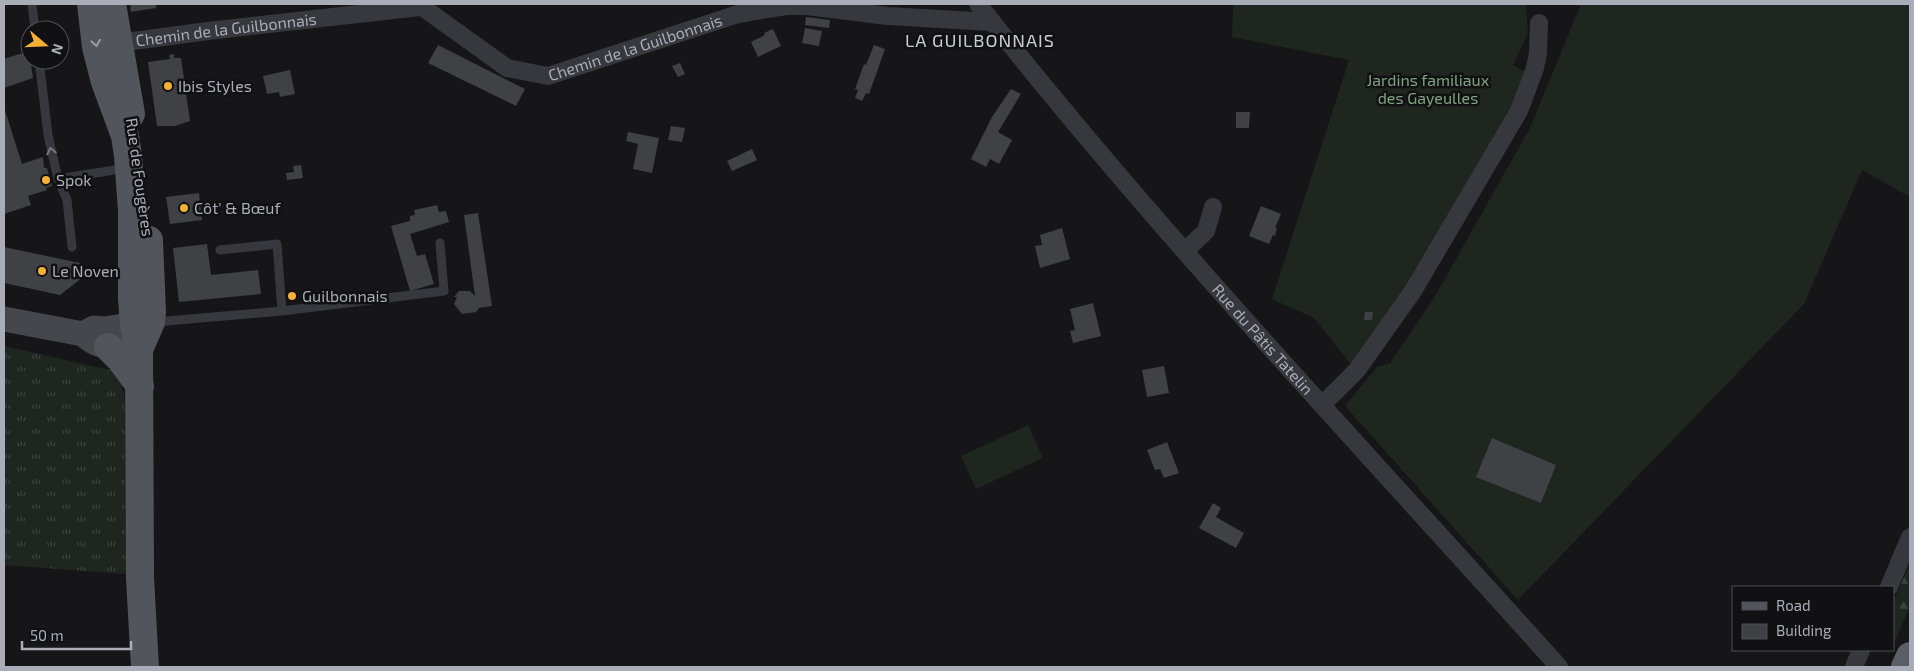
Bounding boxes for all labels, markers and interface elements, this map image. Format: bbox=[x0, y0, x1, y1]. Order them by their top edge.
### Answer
street label: Chemin de la Guilbonnais bbox=[135, 9, 318, 50]
street label: Chemin de la Guilbonnais bbox=[546, 10, 724, 84]
north arrow bbox=[20, 20, 70, 70]
district label: LA GUILBONNAIS bbox=[905, 29, 1055, 51]
one-way arrow bbox=[91, 39, 101, 47]
text: N bbox=[48, 42, 67, 57]
park label: Jardins familiaux des Gayeulles bbox=[1367, 70, 1490, 107]
place label: Ibis Styles bbox=[178, 76, 252, 95]
marker: Ibis Styles bbox=[162, 80, 174, 92]
street label: Rue de Fougères bbox=[123, 116, 158, 237]
one-way arrow bbox=[47, 147, 57, 155]
place label: Spok bbox=[56, 170, 92, 189]
marker: Spok bbox=[40, 174, 52, 186]
place label: Côt' & Bœuf bbox=[194, 198, 281, 217]
marker: Côt' & Bœuf bbox=[178, 202, 190, 214]
place label: Le Noven bbox=[52, 261, 119, 280]
marker: Le Noven bbox=[36, 265, 48, 277]
street label: Rue du Pâtis Tatelin bbox=[1209, 280, 1318, 398]
place label: Guilbonnais bbox=[302, 286, 388, 305]
marker: Guilbonnais bbox=[286, 290, 298, 302]
legend bbox=[1732, 586, 1894, 651]
text: Road bbox=[1776, 596, 1811, 614]
scale bar bbox=[22, 618, 131, 650]
text: Building bbox=[1776, 621, 1832, 639]
text: 50 m bbox=[30, 626, 64, 644]

